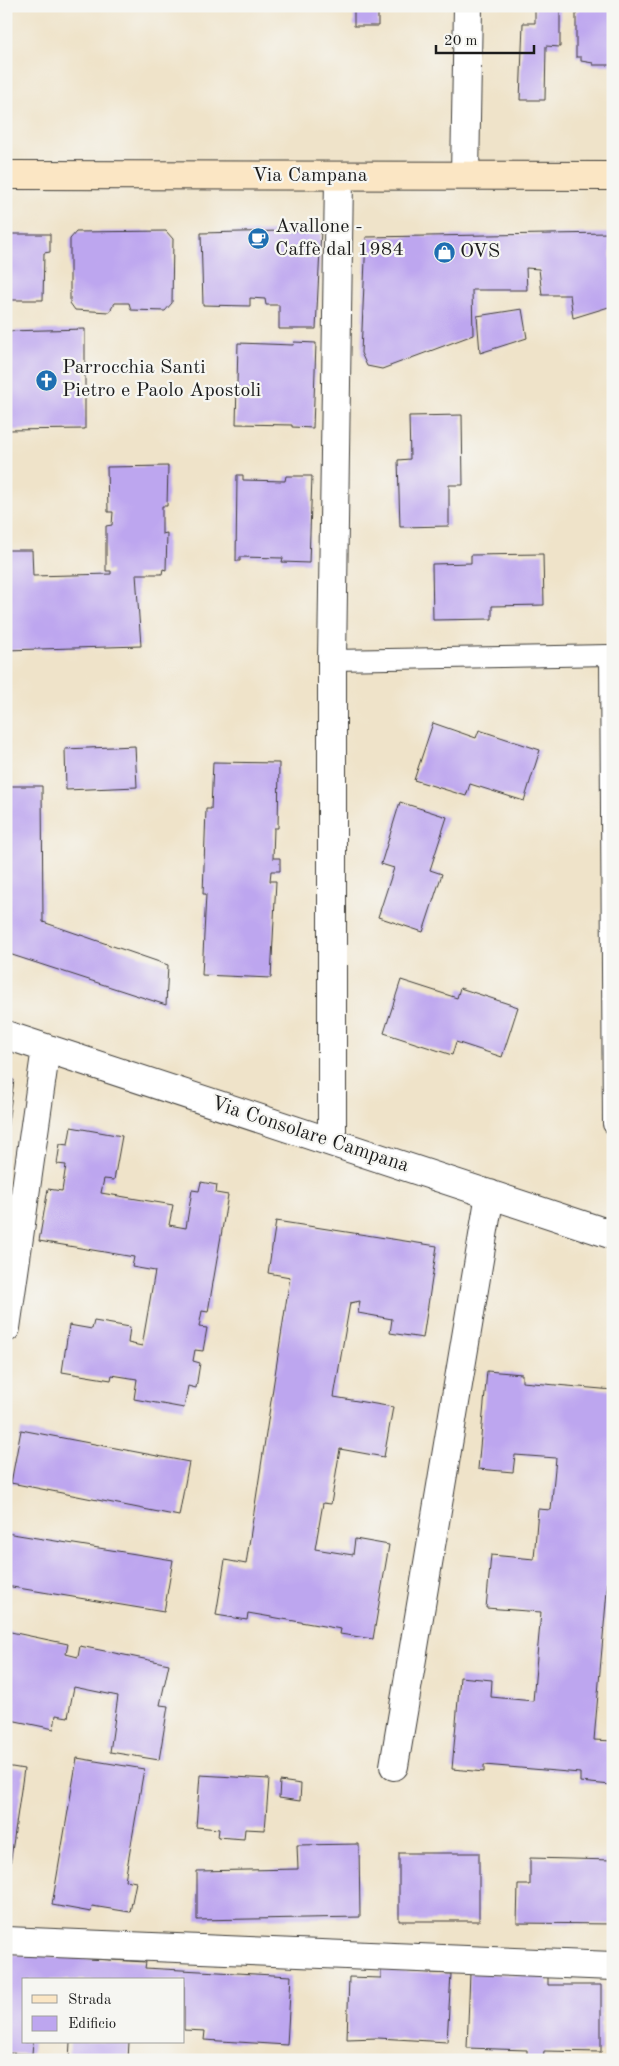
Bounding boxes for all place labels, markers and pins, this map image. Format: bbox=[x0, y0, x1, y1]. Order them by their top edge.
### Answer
place label: Avallone - Caffè dal 1984 bbox=[275, 217, 404, 260]
cafe icon: Avallone - Caffè dal 1984 bbox=[247, 226, 271, 250]
shop icon: OVS bbox=[432, 240, 456, 264]
place label: OVS bbox=[460, 242, 500, 262]
place label: Parrocchia Santi Pietro e Paolo Apostoli bbox=[62, 358, 261, 401]
church icon: Parrocchia Santi Pietro e Paolo Apostoli bbox=[34, 368, 58, 392]

